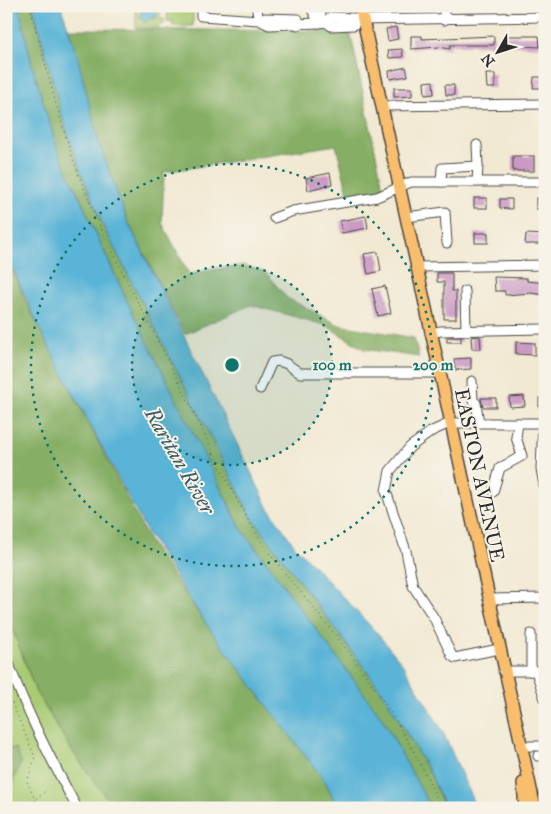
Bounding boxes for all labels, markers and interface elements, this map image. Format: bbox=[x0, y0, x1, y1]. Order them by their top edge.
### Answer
north arrow bbox=[474, 28, 524, 78]
text: N bbox=[478, 50, 499, 70]
centre of rings bbox=[223, 356, 241, 374]
text: 100 m bbox=[312, 356, 352, 374]
text: 200 m bbox=[413, 356, 454, 374]
street label: EASTON AVENUE bbox=[450, 386, 510, 564]
water label: Raritan River bbox=[138, 402, 222, 520]

